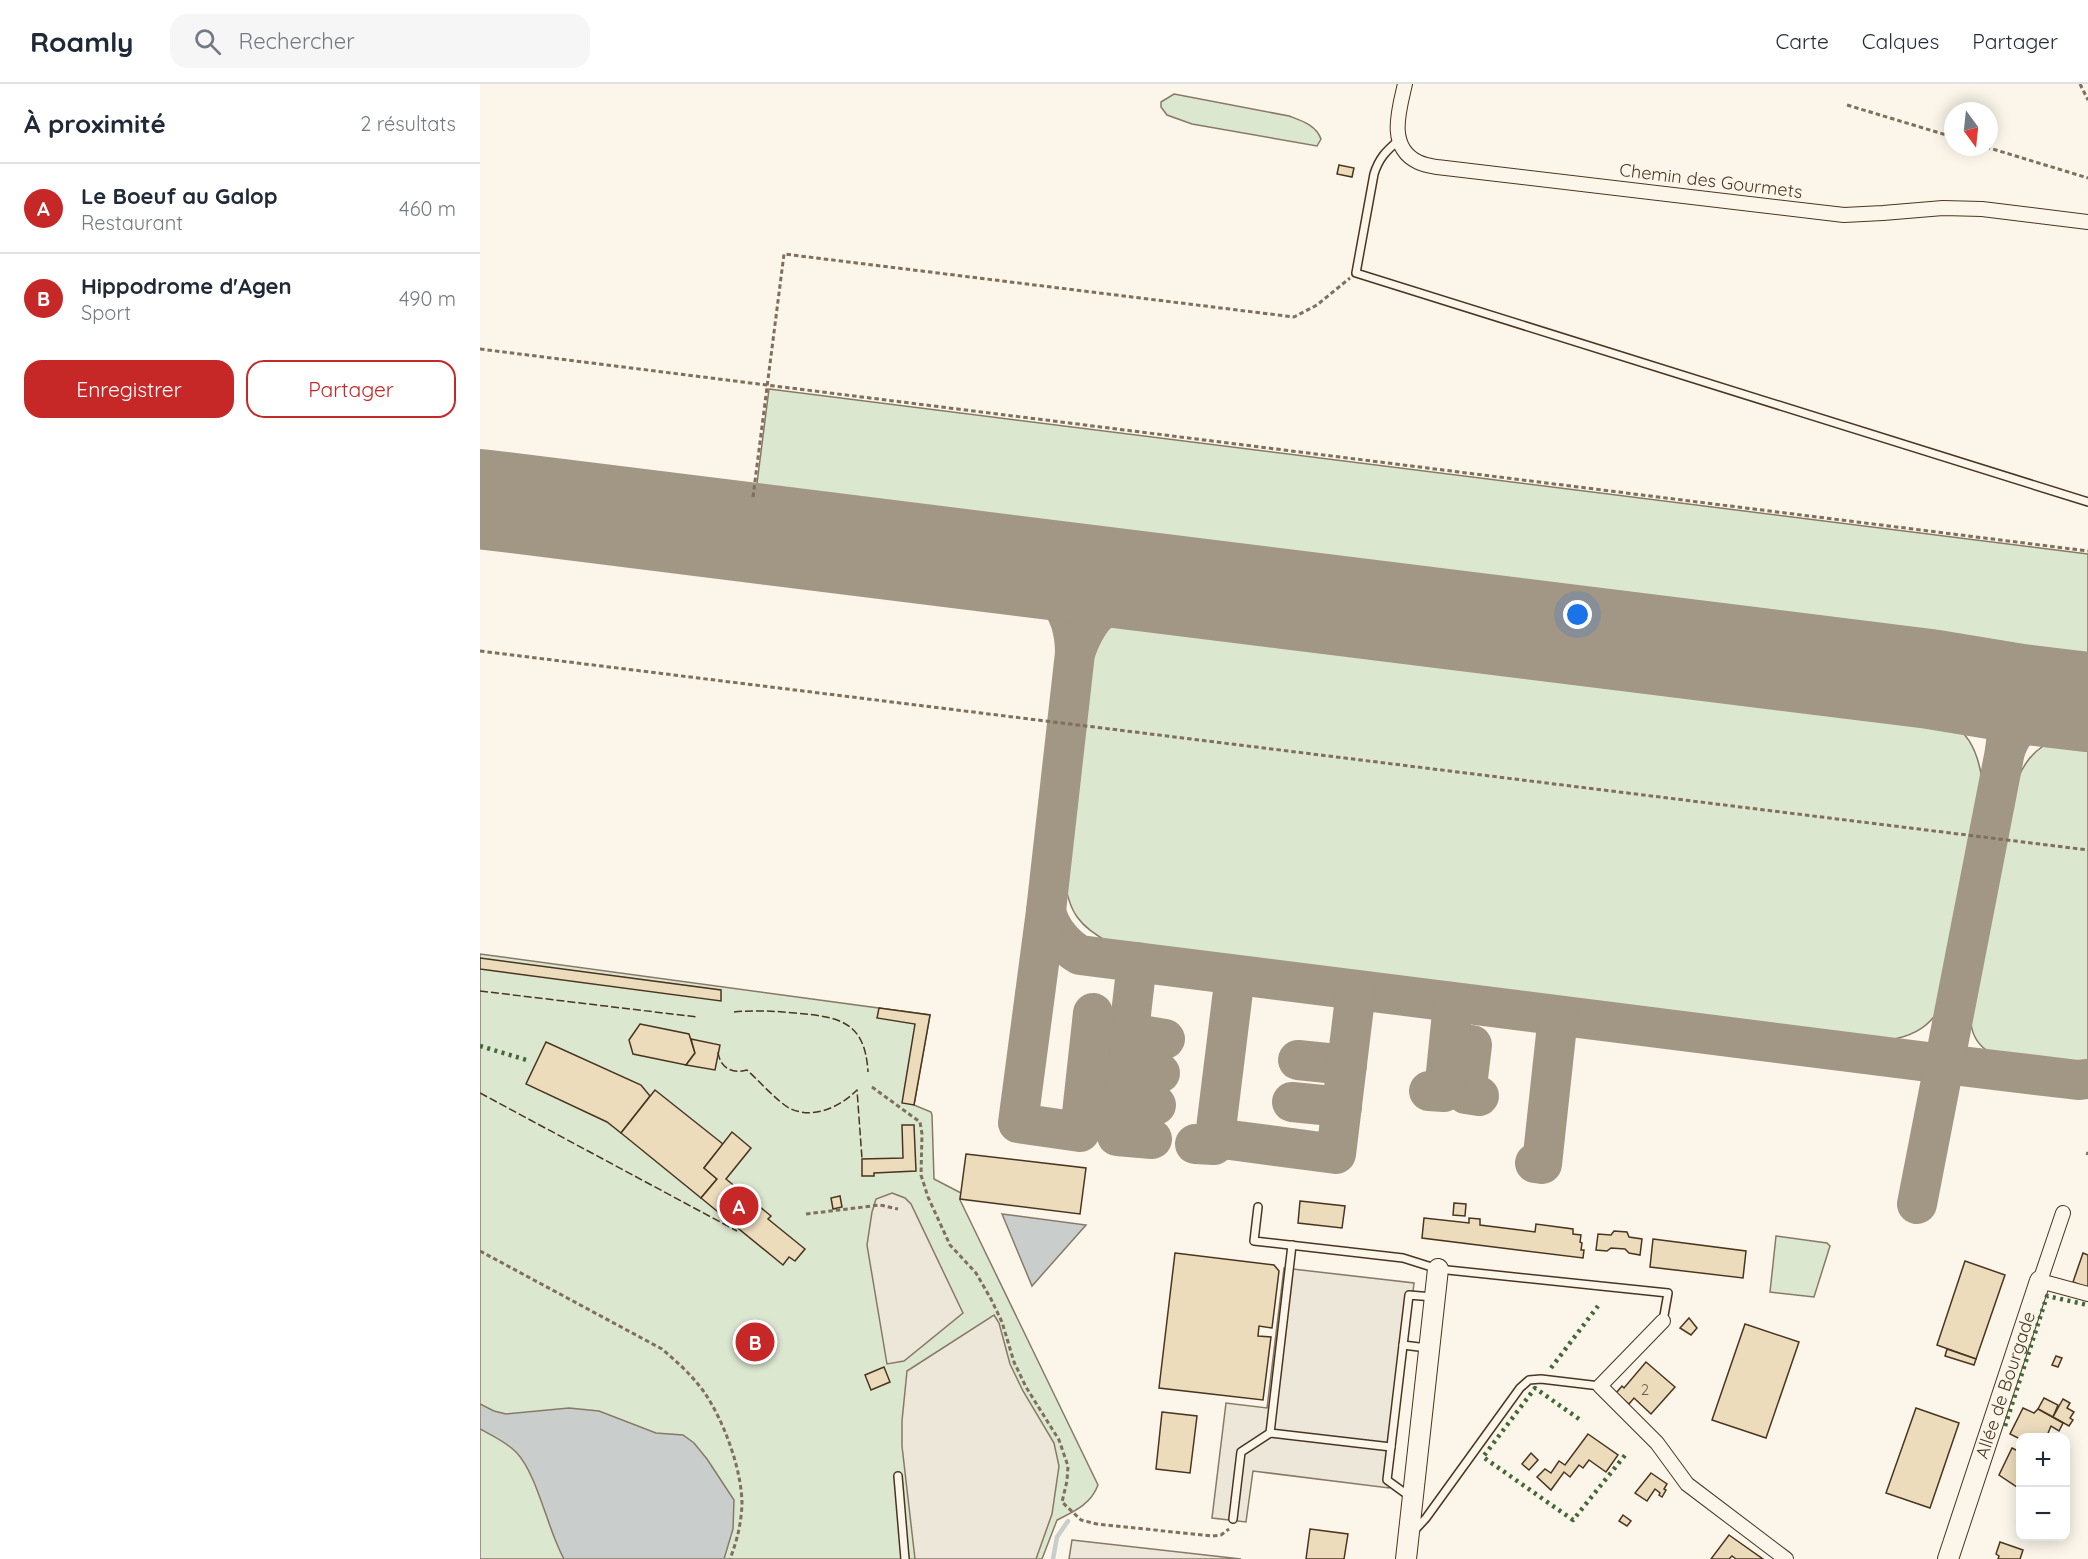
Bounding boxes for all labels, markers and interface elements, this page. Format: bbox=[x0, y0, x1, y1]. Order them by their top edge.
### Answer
search box bbox=[170, 14, 590, 68]
text: Roamly bbox=[30, 24, 134, 59]
icon: search bbox=[191, 25, 224, 58]
text: Rechercher bbox=[239, 27, 355, 55]
text: Carte bbox=[1775, 28, 1829, 54]
text: Calques bbox=[1862, 28, 1939, 54]
text: Partager bbox=[1972, 28, 2058, 54]
north arrow bbox=[1944, 102, 1998, 156]
text: À proximité bbox=[24, 107, 166, 140]
text: 2 résultats bbox=[360, 111, 456, 136]
street label: Chemin des Gourmets bbox=[1618, 158, 1804, 203]
text: Le Boeuf au Galop bbox=[81, 182, 278, 210]
text: A bbox=[37, 196, 50, 221]
text: 460 m bbox=[399, 196, 456, 221]
text: Restaurant bbox=[81, 210, 183, 235]
text: Hippodrome d'Agen bbox=[81, 272, 292, 300]
text: B bbox=[37, 286, 50, 311]
text: 490 m bbox=[399, 286, 456, 311]
text: Sport bbox=[81, 300, 131, 325]
button: Enregistrer bbox=[24, 360, 234, 418]
button: Partager bbox=[246, 360, 456, 418]
your location bbox=[1563, 600, 1592, 629]
pin: A bbox=[720, 1184, 758, 1228]
street label: Allée de Bourgade bbox=[1970, 1309, 2040, 1462]
pin: B bbox=[736, 1320, 774, 1364]
house number: 2 bbox=[1641, 1380, 1649, 1399]
map controls bbox=[2016, 1433, 2070, 1541]
button: + bbox=[2016, 1433, 2070, 1487]
button: − bbox=[2016, 1487, 2070, 1541]

